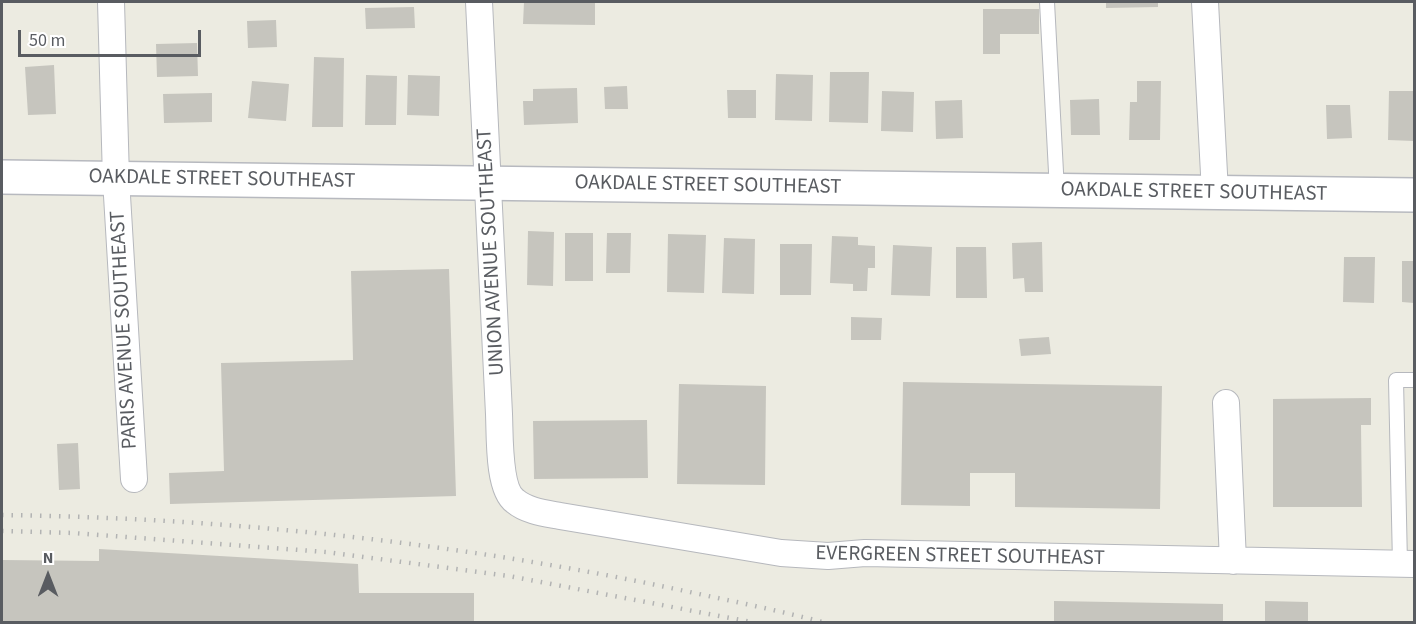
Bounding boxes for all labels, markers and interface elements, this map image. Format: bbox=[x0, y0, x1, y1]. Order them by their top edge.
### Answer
scale bar bbox=[21, 18, 204, 56]
text: 50 m bbox=[29, 28, 65, 53]
street label: UNION AVENUE SOUTHEAST bbox=[473, 128, 511, 376]
street label: OAKDALE STREET SOUTHEAST bbox=[88, 165, 356, 195]
street label: OAKDALE STREET SOUTHEAST bbox=[574, 171, 842, 201]
street label: OAKDALE STREET SOUTHEAST bbox=[1060, 178, 1328, 208]
street label: PARIS AVENUE SOUTHEAST bbox=[106, 210, 144, 450]
street label: EVERGREEN STREET SOUTHEAST bbox=[815, 542, 1105, 572]
north arrow bbox=[18, 546, 78, 606]
text: N bbox=[43, 547, 53, 569]

